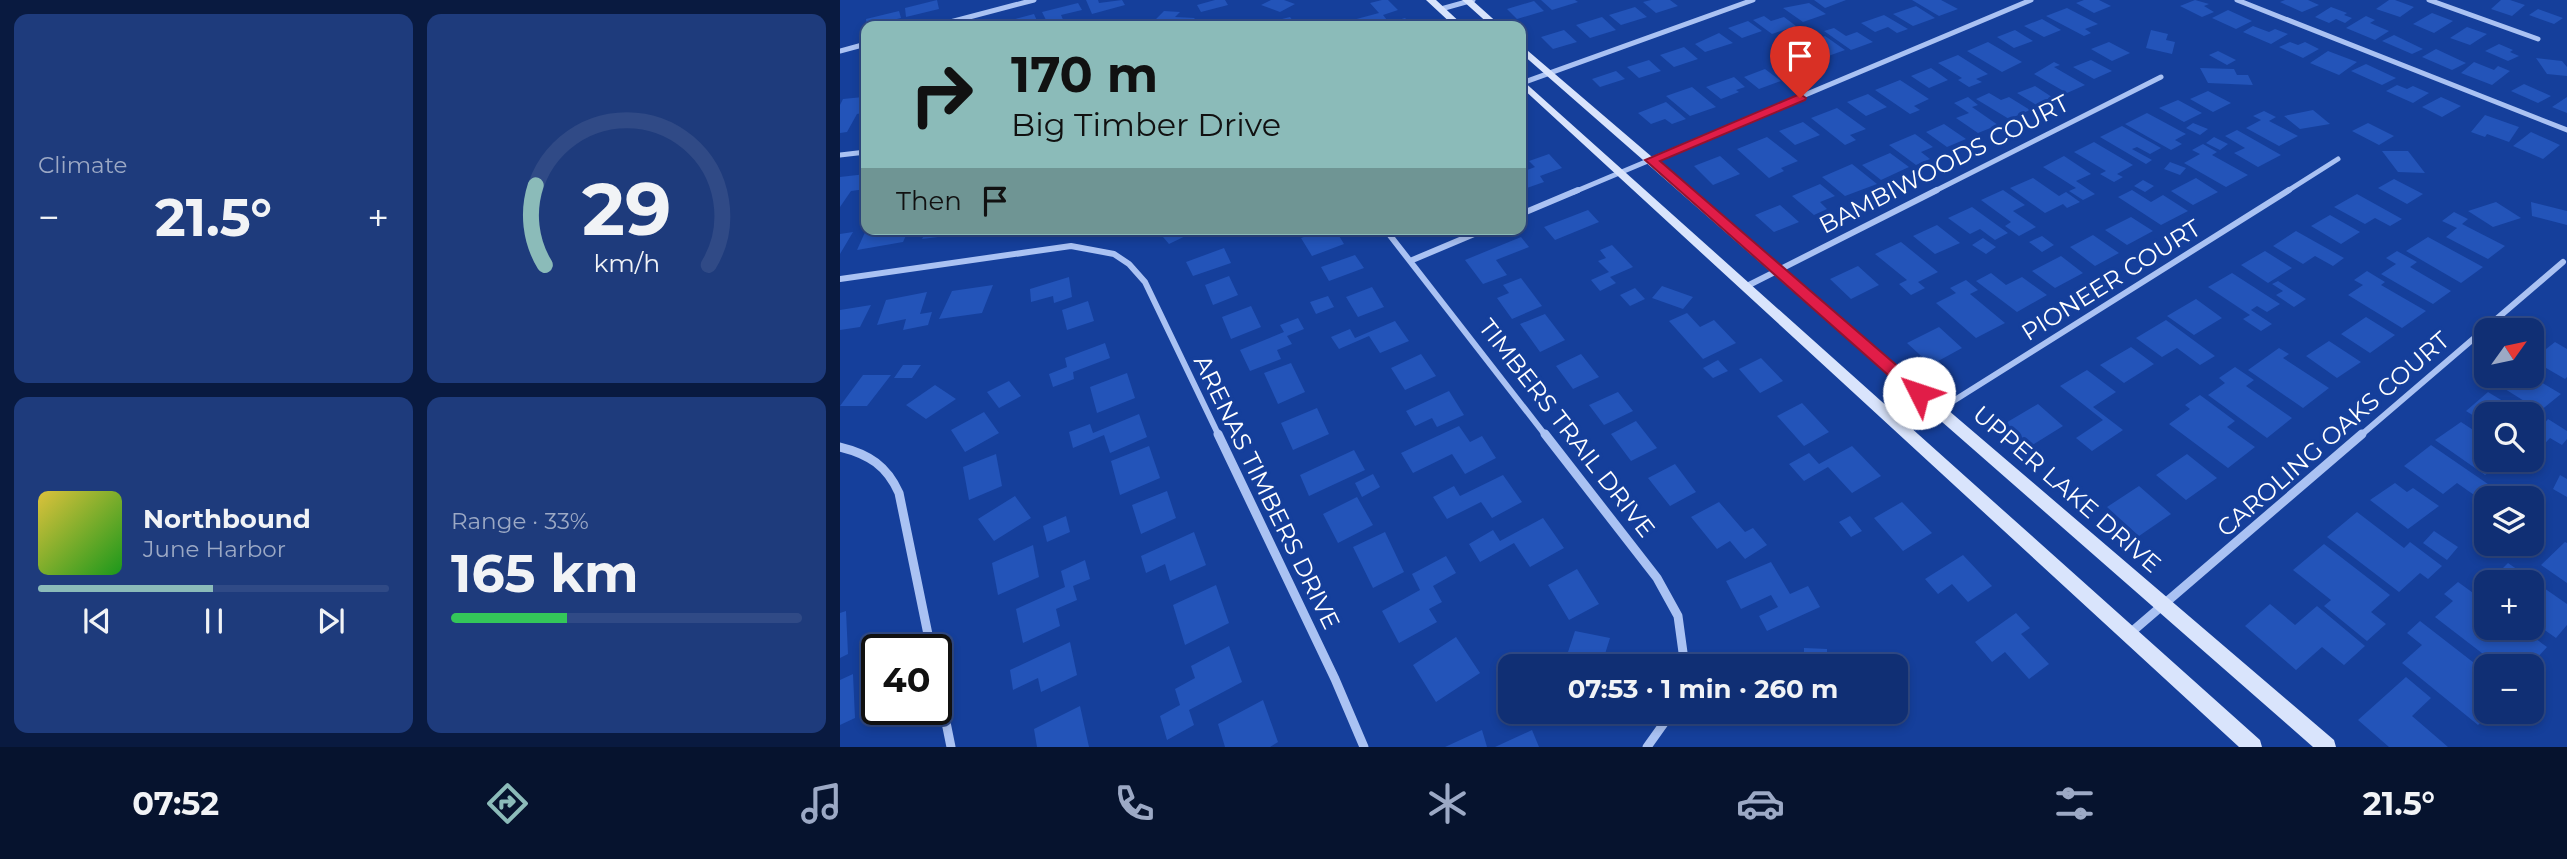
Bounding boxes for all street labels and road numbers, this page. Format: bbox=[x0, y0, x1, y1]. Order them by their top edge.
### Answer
street label: BAMBIWOODS COURT bbox=[1814, 88, 2074, 240]
street label: PIONEER COURT bbox=[2016, 213, 2206, 347]
street label: TIMBERS TRAIL DRIVE bbox=[1473, 313, 1661, 543]
street label: CAROLING OAKS COURT bbox=[2211, 325, 2455, 543]
street label: ARENAS TIMBERS DRIVE bbox=[1188, 350, 1346, 634]
street label: UPPER LAKE DRIVE bbox=[1967, 399, 2167, 579]

